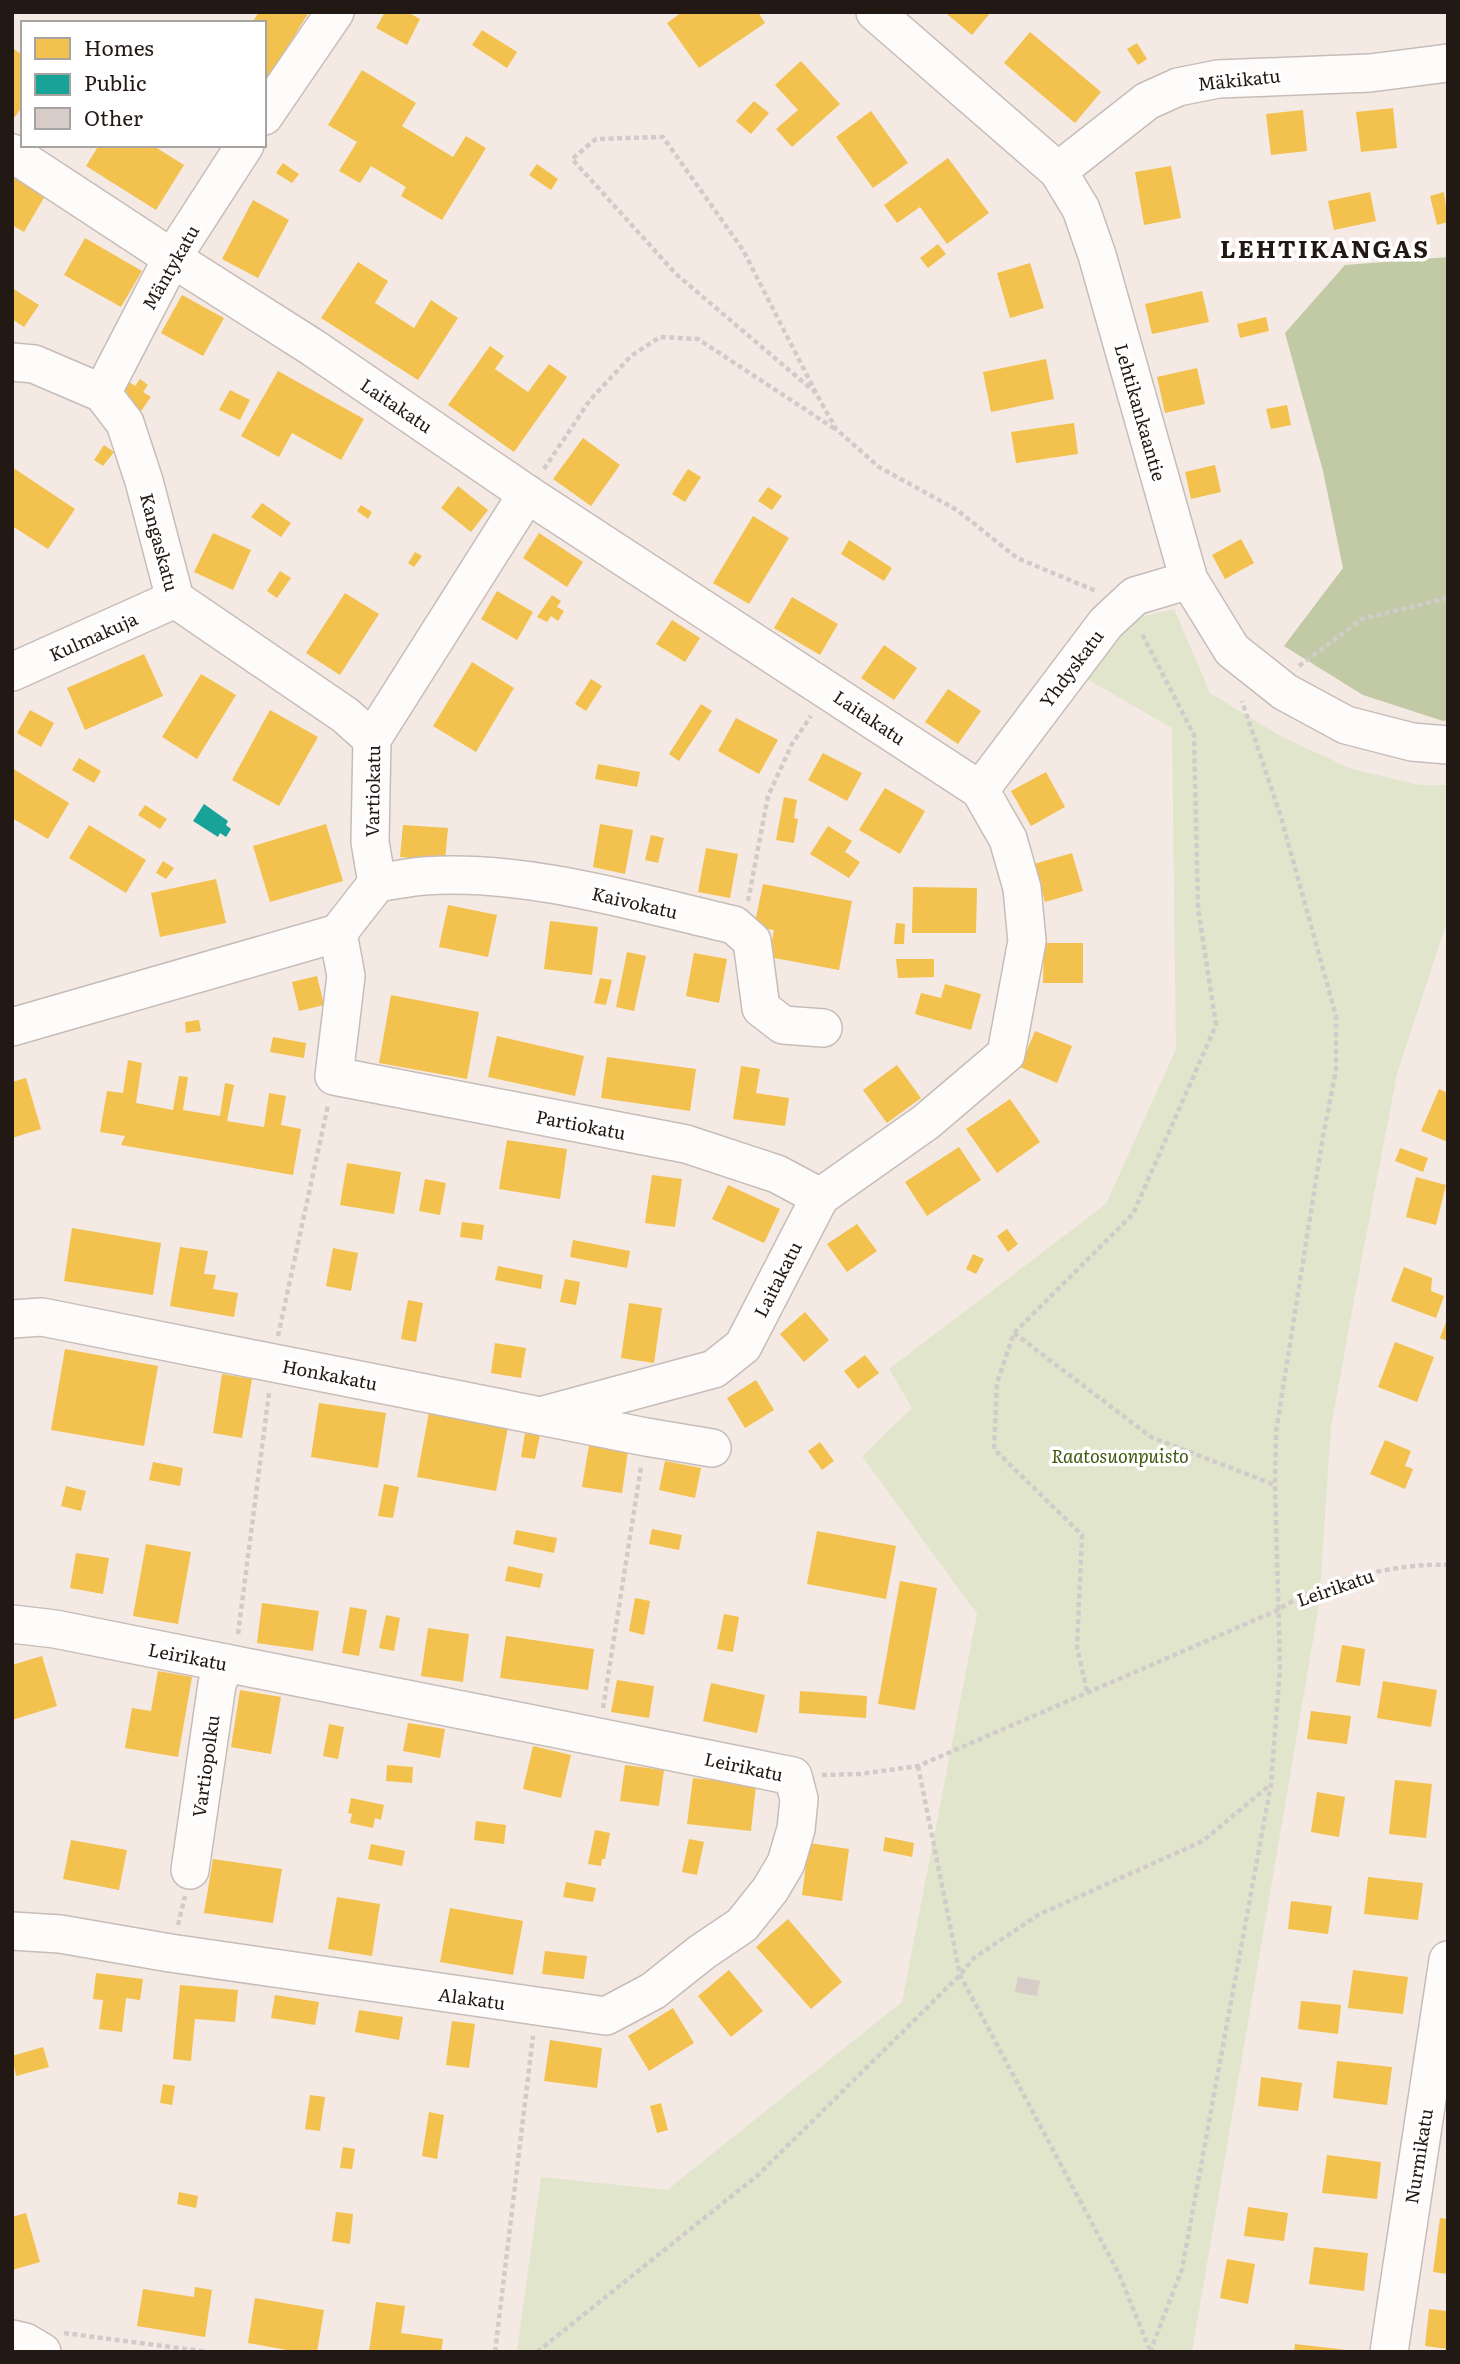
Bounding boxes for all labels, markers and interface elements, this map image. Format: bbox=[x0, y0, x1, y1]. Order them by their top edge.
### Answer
legend bbox=[21, 21, 266, 147]
text: Homes bbox=[84, 31, 154, 62]
street label: Mäkikatu bbox=[1196, 61, 1282, 97]
text: Public bbox=[84, 66, 146, 97]
text: Other bbox=[84, 101, 143, 132]
street label: Mäntykatu bbox=[135, 219, 205, 315]
district label: LEHTIKANGAS bbox=[1220, 230, 1430, 265]
street label: Lehtikankaantie bbox=[1108, 340, 1174, 484]
street label: Laitakatu bbox=[355, 371, 439, 439]
street label: Kangaskatu bbox=[134, 490, 186, 594]
street label: Kulmakuja bbox=[44, 604, 142, 668]
street label: Yhdyskatu bbox=[1033, 623, 1109, 713]
street label: Laitakatu bbox=[828, 683, 912, 751]
street label: Vartiokatu bbox=[358, 745, 386, 837]
street label: Kaivokatu bbox=[589, 879, 681, 925]
street label: Partiokatu bbox=[534, 1102, 628, 1146]
street label: Laitakatu bbox=[746, 1236, 808, 1322]
street label: Honkakatu bbox=[280, 1352, 380, 1396]
park label: Raatosuonpuisto bbox=[1051, 1442, 1189, 1469]
street label: Leirikatu bbox=[1293, 1561, 1377, 1613]
street label: Leirikatu bbox=[146, 1635, 230, 1677]
street label: Vartiopolku bbox=[184, 1713, 226, 1819]
street label: Leirikatu bbox=[702, 1744, 786, 1788]
street label: Alakatu bbox=[437, 1980, 507, 2016]
street label: Nurmikatu bbox=[1397, 2106, 1439, 2206]

